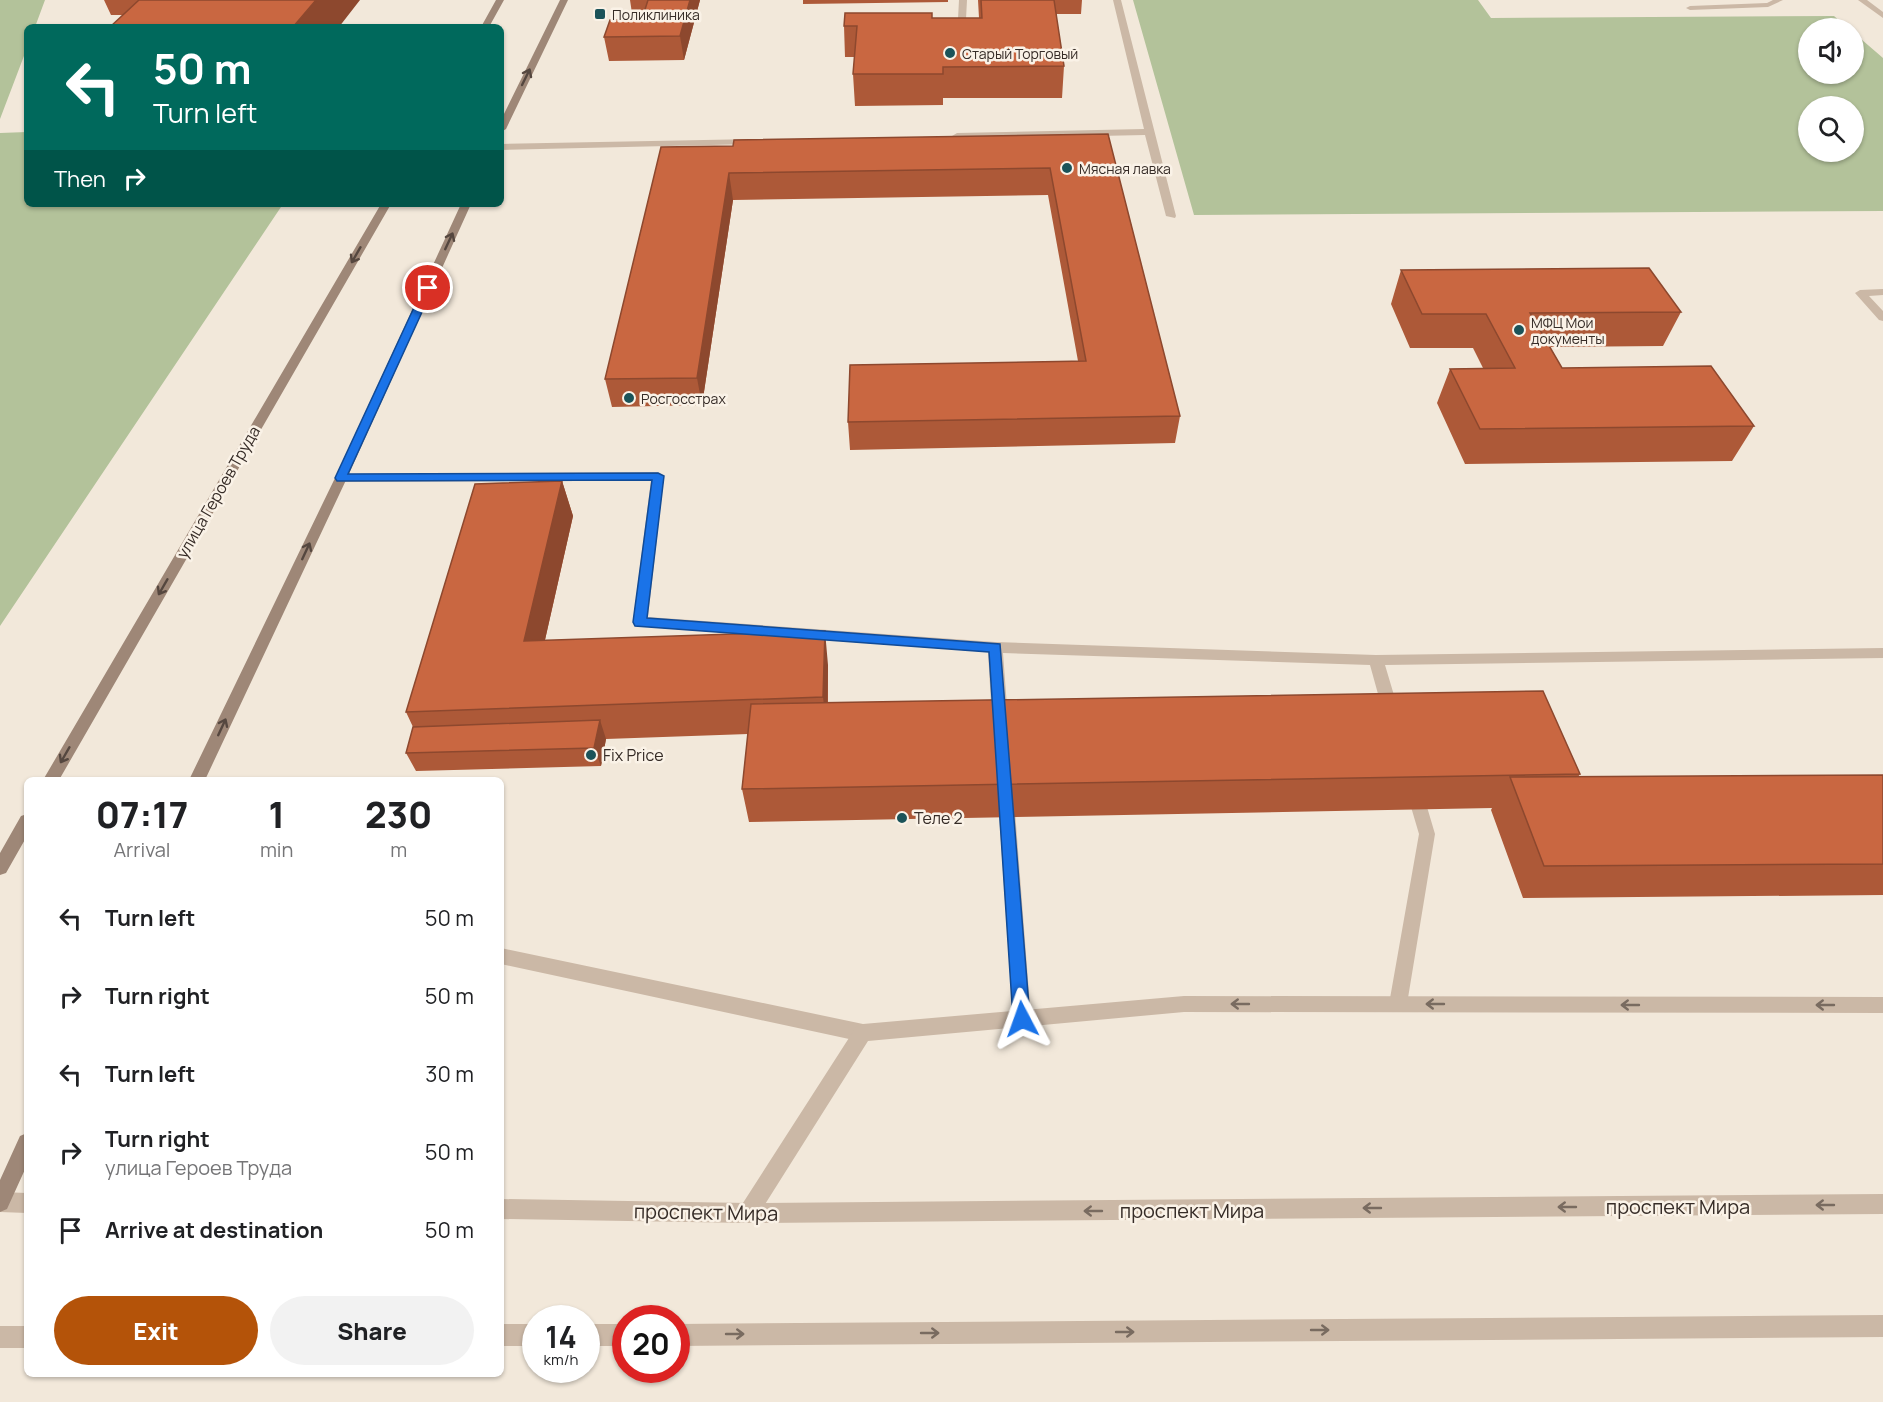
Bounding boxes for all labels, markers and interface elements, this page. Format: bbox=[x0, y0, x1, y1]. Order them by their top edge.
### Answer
place label: Поликлиника bbox=[612, 5, 700, 24]
marker: Поликлиника bbox=[593, 7, 607, 21]
map controls bbox=[1798, 18, 1864, 162]
button: sound bbox=[1798, 18, 1864, 84]
text: 50 m bbox=[153, 39, 251, 97]
place label: Старый Торговый bbox=[962, 44, 1078, 63]
marker: Старый Торговый bbox=[943, 46, 957, 60]
icon: left bbox=[54, 48, 132, 126]
one-way arrow bbox=[521, 68, 533, 86]
text: Turn left bbox=[153, 94, 257, 131]
button: search bbox=[1798, 96, 1864, 162]
place label: Мясная лавка bbox=[1079, 159, 1171, 178]
marker: Мясная лавка bbox=[1060, 161, 1074, 175]
icon: right bbox=[118, 162, 151, 195]
text: Then bbox=[54, 164, 106, 194]
one-way arrow bbox=[444, 232, 456, 250]
one-way arrow bbox=[350, 246, 362, 263]
pin bbox=[402, 262, 453, 313]
icon: arrive bbox=[411, 271, 444, 304]
place label: МФЦ Мои документы bbox=[1531, 313, 1605, 348]
marker: МФЦ Мои документы bbox=[1512, 323, 1526, 337]
place label: Росгосстрах bbox=[641, 389, 726, 408]
marker: Росгосстрах bbox=[622, 391, 636, 405]
street label: улица Героев Труда bbox=[171, 422, 265, 562]
one-way arrow bbox=[300, 543, 312, 561]
one-way arrow bbox=[157, 578, 169, 595]
one-way arrow bbox=[216, 719, 228, 737]
place label: Fix Price bbox=[603, 744, 664, 766]
one-way arrow bbox=[59, 746, 71, 763]
marker: Fix Price bbox=[584, 748, 598, 762]
text: 07:17 bbox=[96, 790, 188, 839]
text: 1 bbox=[268, 790, 285, 839]
text: 230 bbox=[365, 790, 432, 839]
place label: Теле 2 bbox=[914, 807, 963, 829]
marker: Теле 2 bbox=[895, 811, 909, 825]
text: Arrival bbox=[113, 836, 171, 863]
text: min bbox=[260, 836, 293, 863]
text: m bbox=[390, 836, 407, 863]
icon: left bbox=[54, 902, 87, 935]
text: Turn left bbox=[105, 903, 195, 933]
text: 50 m bbox=[425, 903, 474, 933]
icon: right bbox=[54, 980, 87, 1013]
text: Turn right bbox=[105, 981, 210, 1011]
text: 50 m bbox=[425, 981, 474, 1011]
position arrow bbox=[990, 987, 1054, 1051]
one-way arrow bbox=[1230, 998, 1250, 1010]
one-way arrow bbox=[1425, 998, 1445, 1010]
one-way arrow bbox=[1620, 999, 1640, 1011]
one-way arrow bbox=[1815, 999, 1835, 1011]
icon: left bbox=[54, 1058, 87, 1091]
text: Turn left bbox=[105, 1059, 195, 1089]
text: 30 m bbox=[425, 1059, 474, 1089]
text: Turn right bbox=[105, 1124, 210, 1154]
icon: right bbox=[54, 1136, 87, 1169]
text: 50 m bbox=[425, 1137, 474, 1167]
text: улица Героев Труда bbox=[105, 1154, 292, 1181]
street label: проспект Мира bbox=[1606, 1193, 1750, 1220]
street label: проспект Мира bbox=[634, 1197, 778, 1227]
street label: проспект Мира bbox=[1120, 1197, 1264, 1224]
one-way arrow bbox=[1815, 1199, 1835, 1211]
one-way arrow bbox=[1557, 1201, 1577, 1213]
one-way arrow bbox=[1362, 1202, 1382, 1214]
one-way arrow bbox=[1083, 1205, 1103, 1216]
icon: arrive bbox=[54, 1214, 87, 1247]
text: Arrive at destination bbox=[105, 1215, 323, 1245]
text: 50 m bbox=[425, 1215, 474, 1245]
button: Exit bbox=[54, 1296, 258, 1365]
button: Share bbox=[270, 1296, 474, 1365]
speed limit sign: 20 bbox=[612, 1305, 690, 1383]
text: 14 bbox=[545, 1316, 577, 1357]
one-way arrow bbox=[1309, 1325, 1329, 1336]
one-way arrow bbox=[1114, 1326, 1134, 1338]
one-way arrow bbox=[724, 1328, 744, 1340]
one-way arrow bbox=[919, 1328, 939, 1339]
text: km/h bbox=[544, 1349, 578, 1370]

